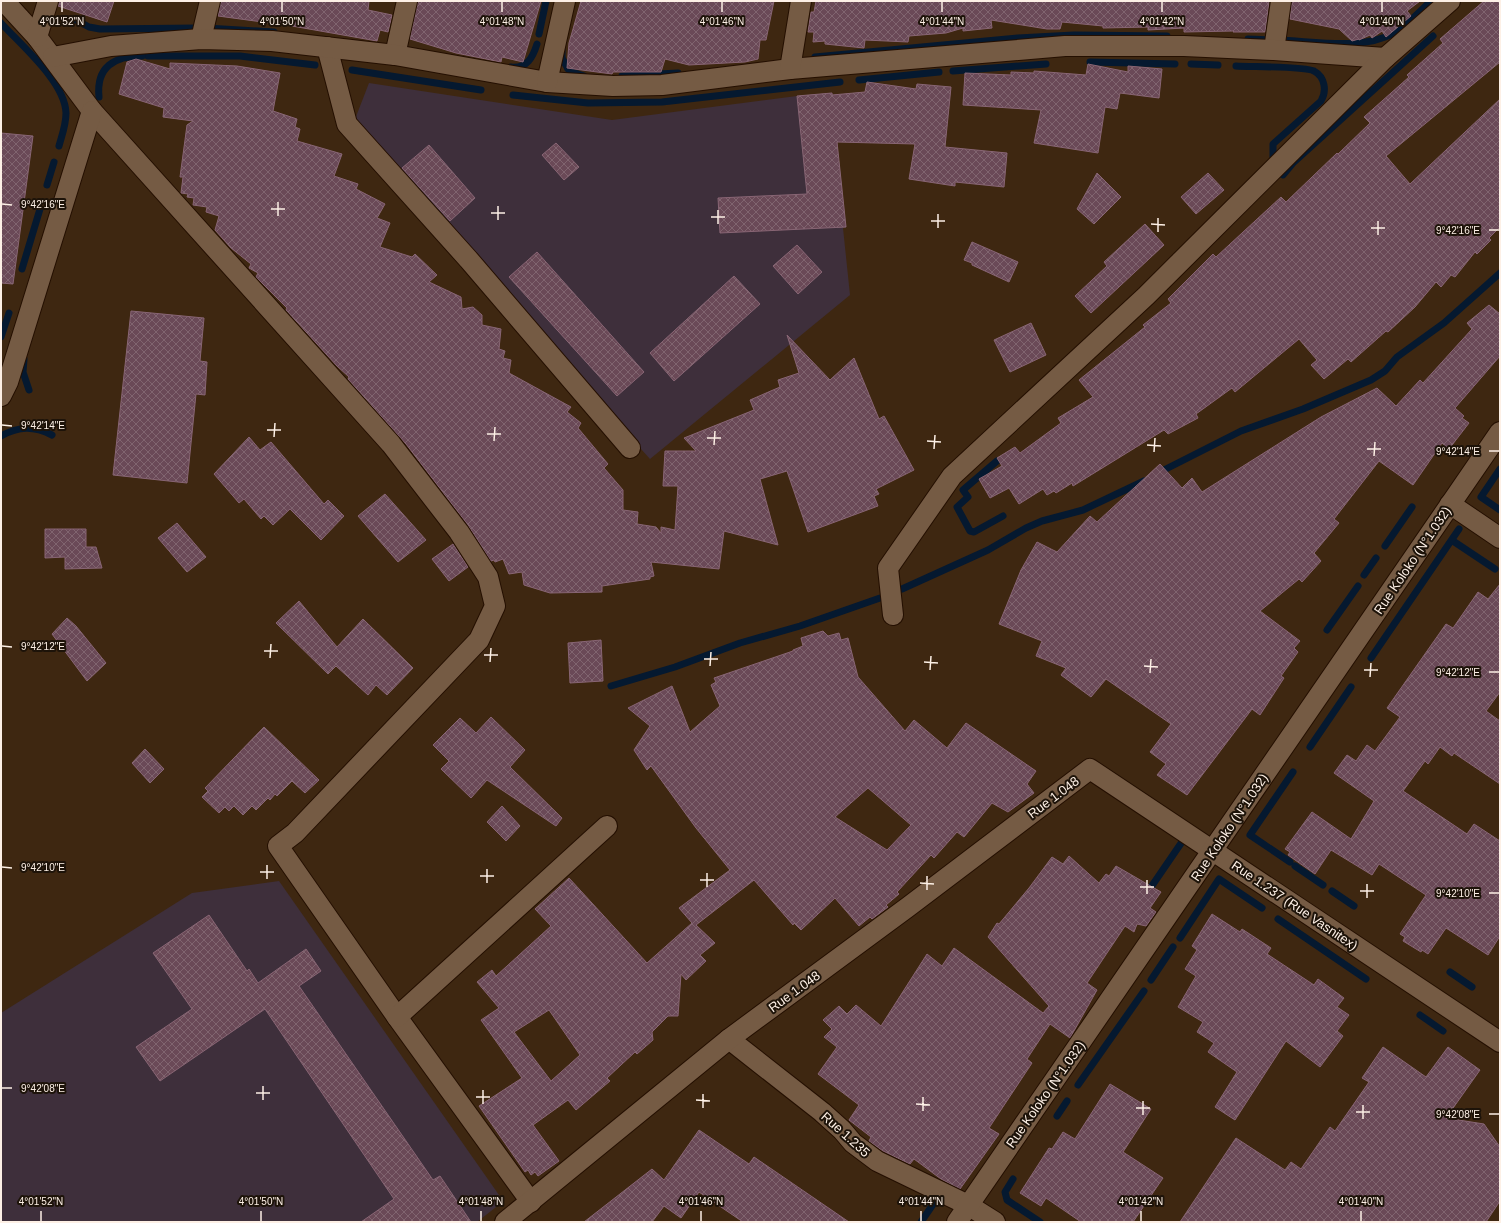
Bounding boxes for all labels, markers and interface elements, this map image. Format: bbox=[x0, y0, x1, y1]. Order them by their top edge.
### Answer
text: 4°01'52"N bbox=[40, 16, 84, 27]
text: 4°01'50"N bbox=[260, 16, 304, 27]
text: 4°01'48"N bbox=[480, 16, 524, 27]
text: 4°01'46"N bbox=[700, 16, 744, 27]
text: 4°01'44"N bbox=[920, 16, 964, 27]
text: 4°01'42"N bbox=[1140, 16, 1184, 27]
text: 4°01'40"N bbox=[1360, 16, 1404, 27]
text: 9°42'16"E bbox=[21, 199, 65, 210]
text: 9°42'16"E bbox=[1436, 225, 1480, 236]
text: 9°42'14"E bbox=[21, 420, 65, 431]
text: 9°42'14"E bbox=[1436, 446, 1480, 457]
street label: Rue Koloko (N°1.032) bbox=[1371, 504, 1454, 617]
text: 9°42'12"E bbox=[21, 641, 65, 652]
text: 9°42'12"E bbox=[1436, 667, 1480, 678]
street label: Rue Koloko (N°1.032) bbox=[1188, 771, 1271, 884]
street label: Rue 1.048 bbox=[1025, 773, 1082, 821]
street label: Rue 1.237 (Rue Vasnitex) bbox=[1229, 858, 1361, 953]
text: 9°42'10"E bbox=[21, 862, 65, 873]
text: 9°42'10"E bbox=[1436, 888, 1480, 899]
street label: Rue 1.048 bbox=[766, 968, 823, 1015]
street label: Rue Koloko (N°1.032) bbox=[1003, 1038, 1088, 1150]
text: 9°42'08"E bbox=[21, 1083, 65, 1094]
street label: Rue 1.235 bbox=[818, 1109, 873, 1160]
text: 9°42'08"E bbox=[1436, 1109, 1480, 1120]
text: 4°01'52"N bbox=[19, 1196, 63, 1207]
text: 4°01'50"N bbox=[239, 1196, 283, 1207]
text: 4°01'48"N bbox=[459, 1196, 503, 1207]
text: 4°01'46"N bbox=[679, 1196, 723, 1207]
text: 4°01'44"N bbox=[899, 1196, 943, 1207]
text: 4°01'42"N bbox=[1119, 1196, 1163, 1207]
text: 4°01'40"N bbox=[1339, 1196, 1383, 1207]

